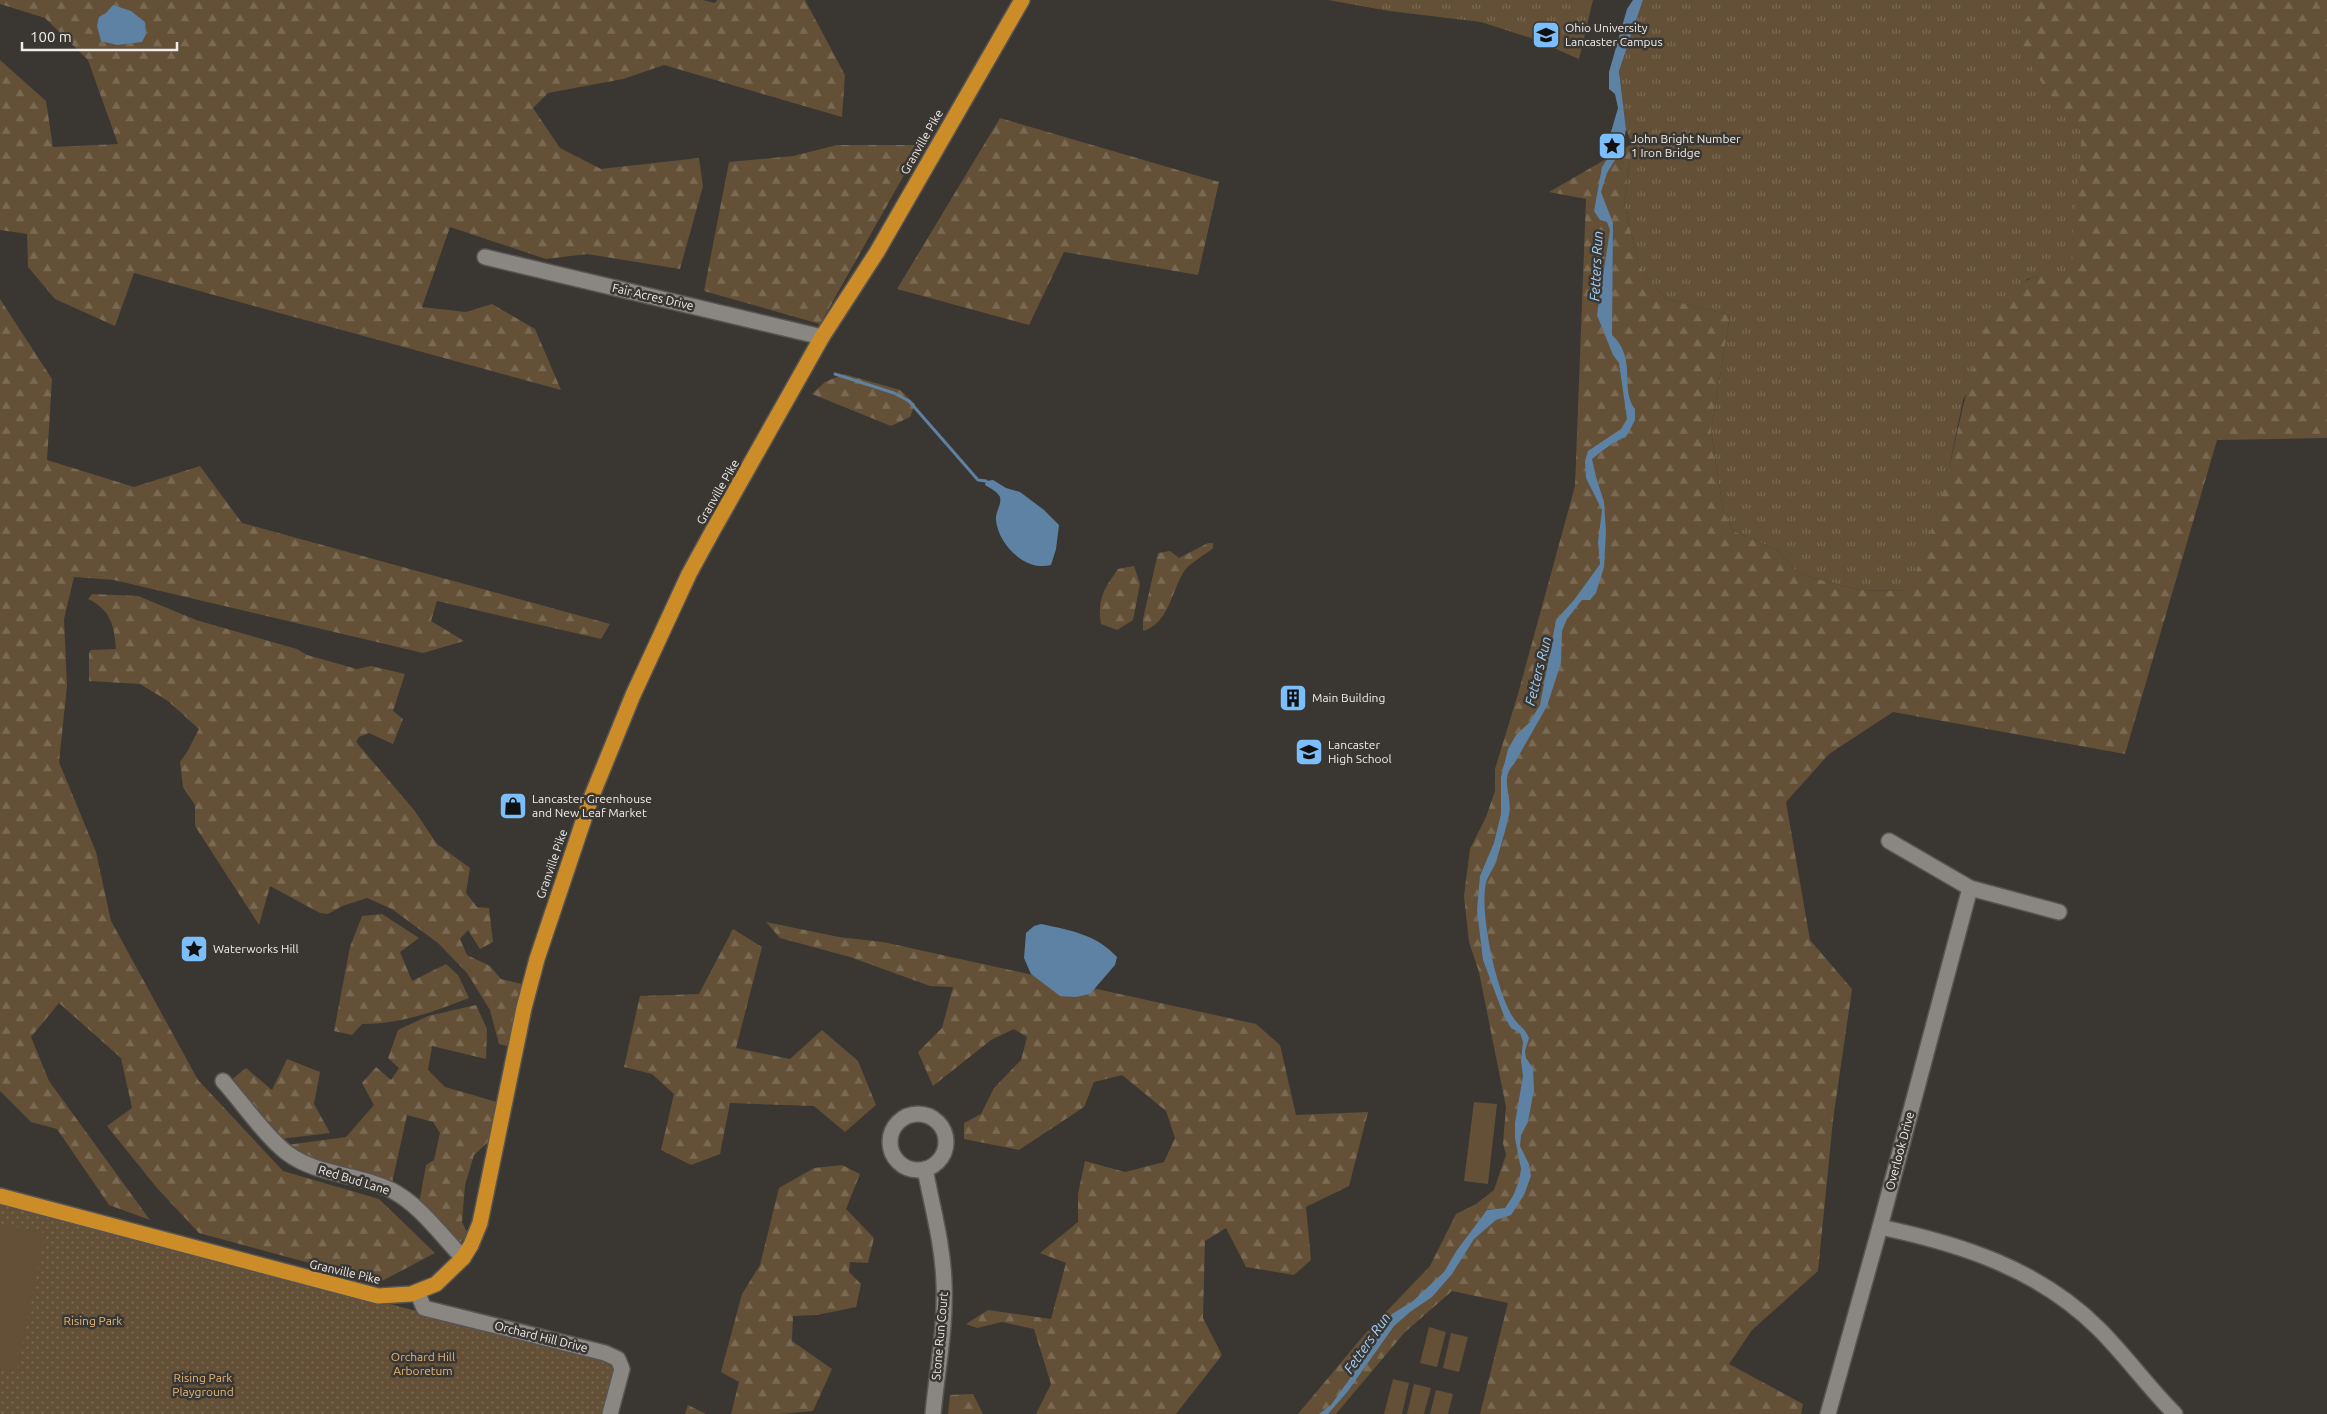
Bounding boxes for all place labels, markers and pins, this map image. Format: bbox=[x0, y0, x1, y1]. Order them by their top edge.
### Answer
school or university icon: Ohio University Lancaster Campus bbox=[1531, 20, 1561, 50]
place label: Ohio University Lancaster Campus bbox=[1565, 21, 1663, 48]
place icon: John Bright Number 1 Iron Bridge bbox=[1597, 131, 1627, 161]
place label: John Bright Number 1 Iron Bridge bbox=[1631, 132, 1741, 159]
building icon: Main Building bbox=[1278, 683, 1308, 713]
place label: Main Building bbox=[1312, 691, 1385, 704]
school or university icon: Lancaster High School bbox=[1294, 737, 1324, 767]
place label: Lancaster High School bbox=[1328, 738, 1392, 765]
shop icon: Lancaster Greenhouse and New Leaf Market bbox=[498, 791, 528, 821]
place label: Lancaster Greenhouse and New Leaf Market bbox=[532, 792, 652, 819]
place icon: Waterworks Hill bbox=[179, 934, 209, 964]
place label: Waterworks Hill bbox=[213, 942, 299, 955]

